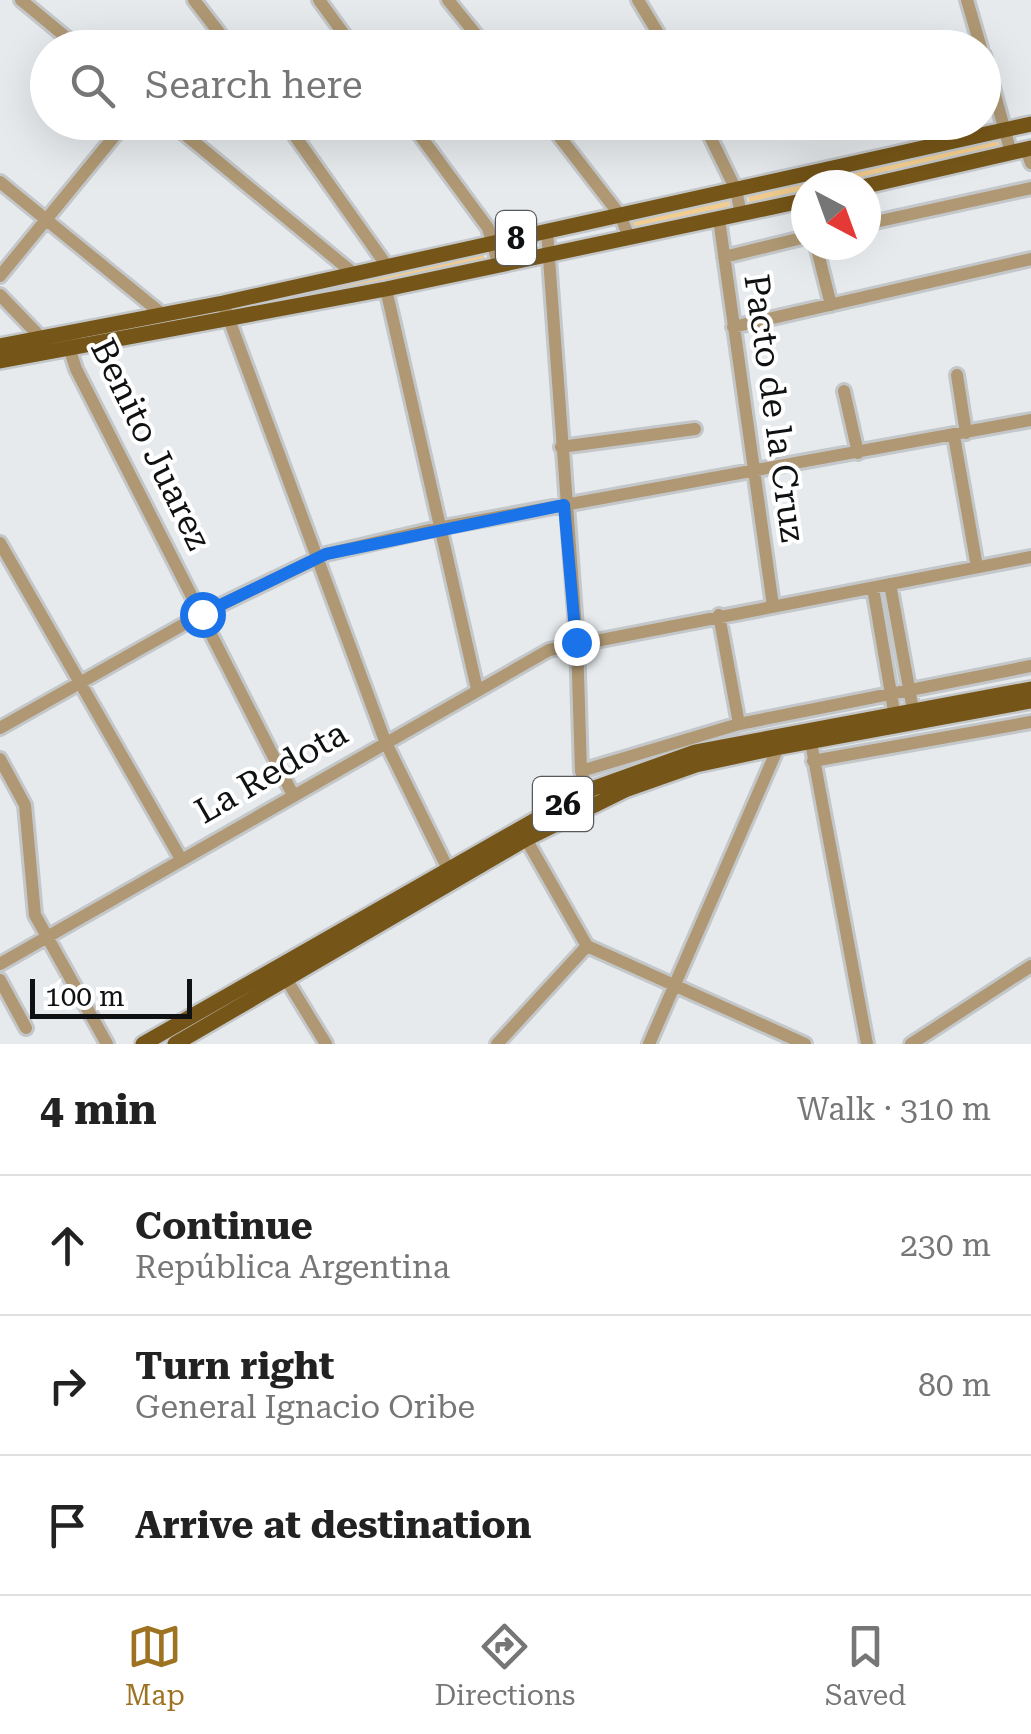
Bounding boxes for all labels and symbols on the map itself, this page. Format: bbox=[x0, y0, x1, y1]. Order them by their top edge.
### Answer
north arrow bbox=[791, 170, 881, 260]
road number: 8 bbox=[496, 211, 536, 265]
street label: Pacto de la Cruz bbox=[735, 272, 814, 545]
street label: Benito Juarez bbox=[82, 332, 219, 556]
route start bbox=[180, 592, 226, 638]
route end bbox=[554, 620, 600, 666]
street label: La Redota bbox=[188, 712, 355, 832]
road number: 26 bbox=[533, 777, 593, 831]
scale bar bbox=[30, 974, 192, 1018]

